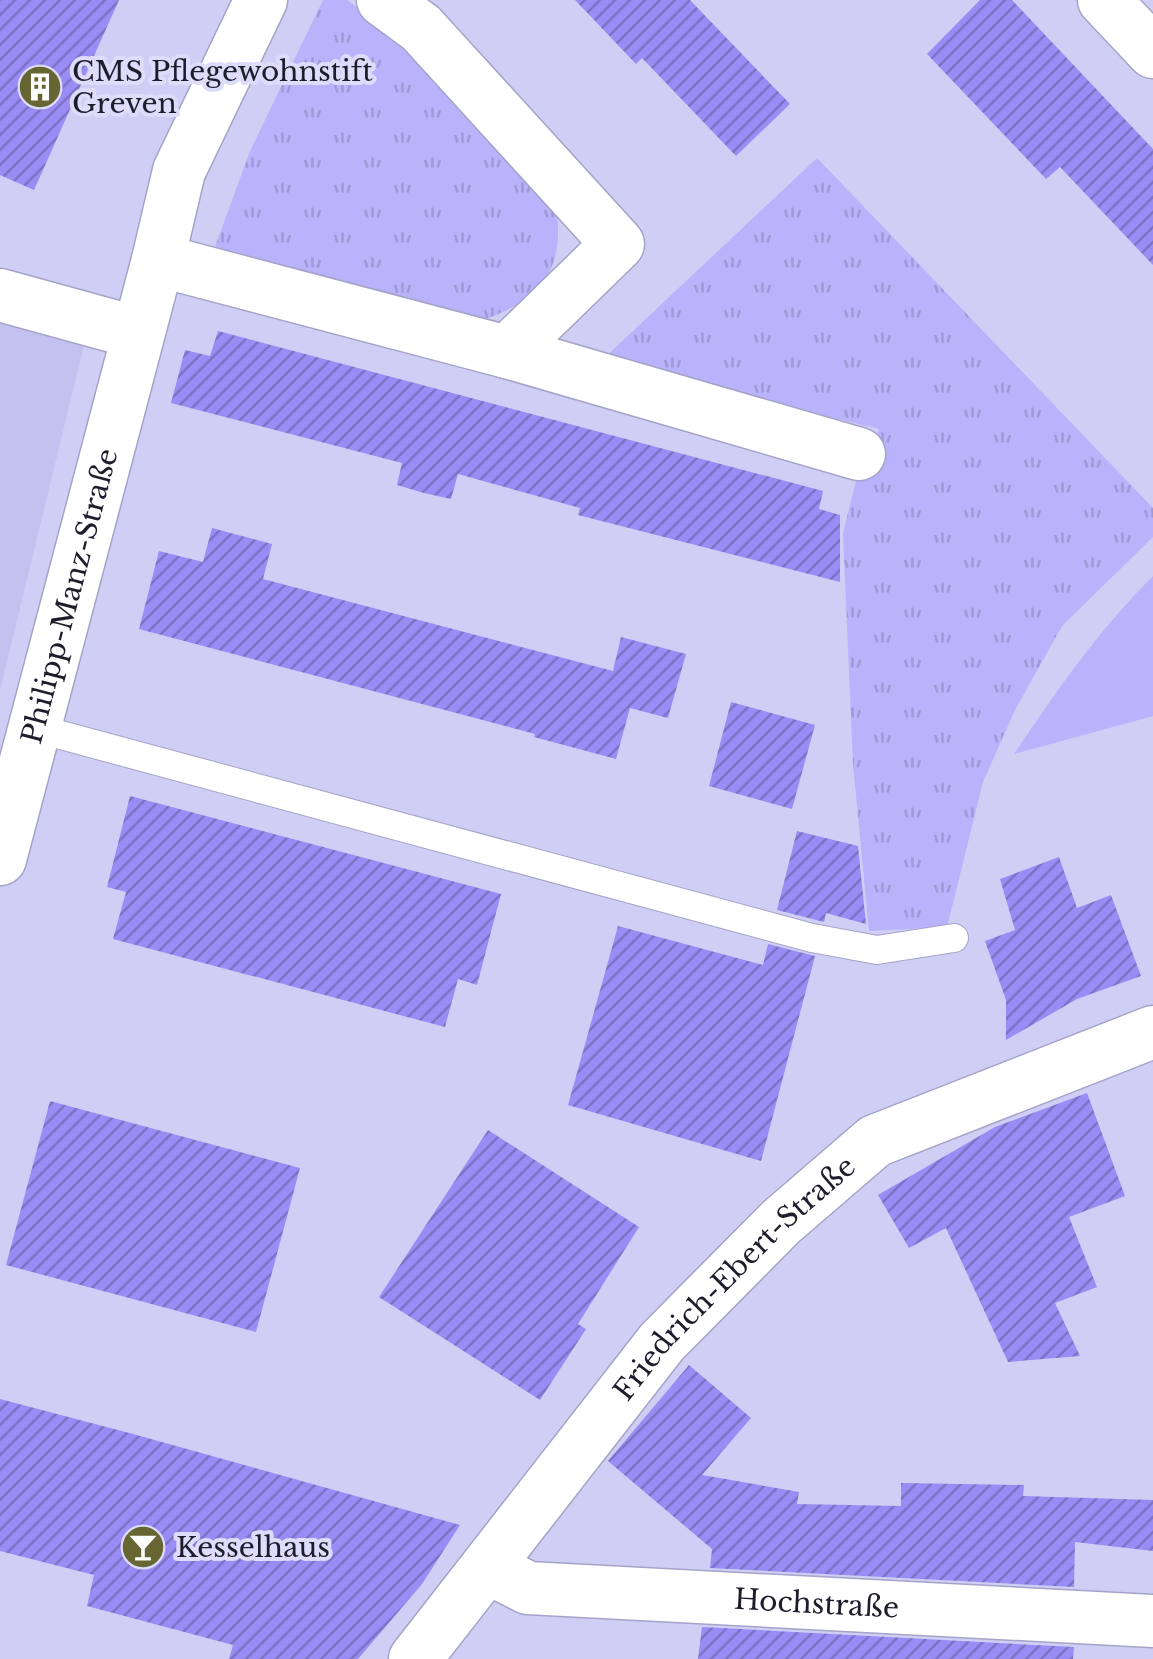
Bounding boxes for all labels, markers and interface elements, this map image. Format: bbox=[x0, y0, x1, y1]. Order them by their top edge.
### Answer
place label: CMS Pflegewohnstift Greven bbox=[72, 54, 373, 121]
building icon: CMS Pflegewohnstift Greven bbox=[17, 64, 63, 110]
street label: Philipp-Manz-Straße bbox=[14, 445, 125, 747]
street label: Friedrich-Ebert-Straße bbox=[606, 1148, 862, 1407]
bar icon: Kesselhaus bbox=[120, 1524, 166, 1570]
place label: Kesselhaus bbox=[176, 1530, 330, 1565]
street label: Hochstraße bbox=[733, 1581, 900, 1625]

